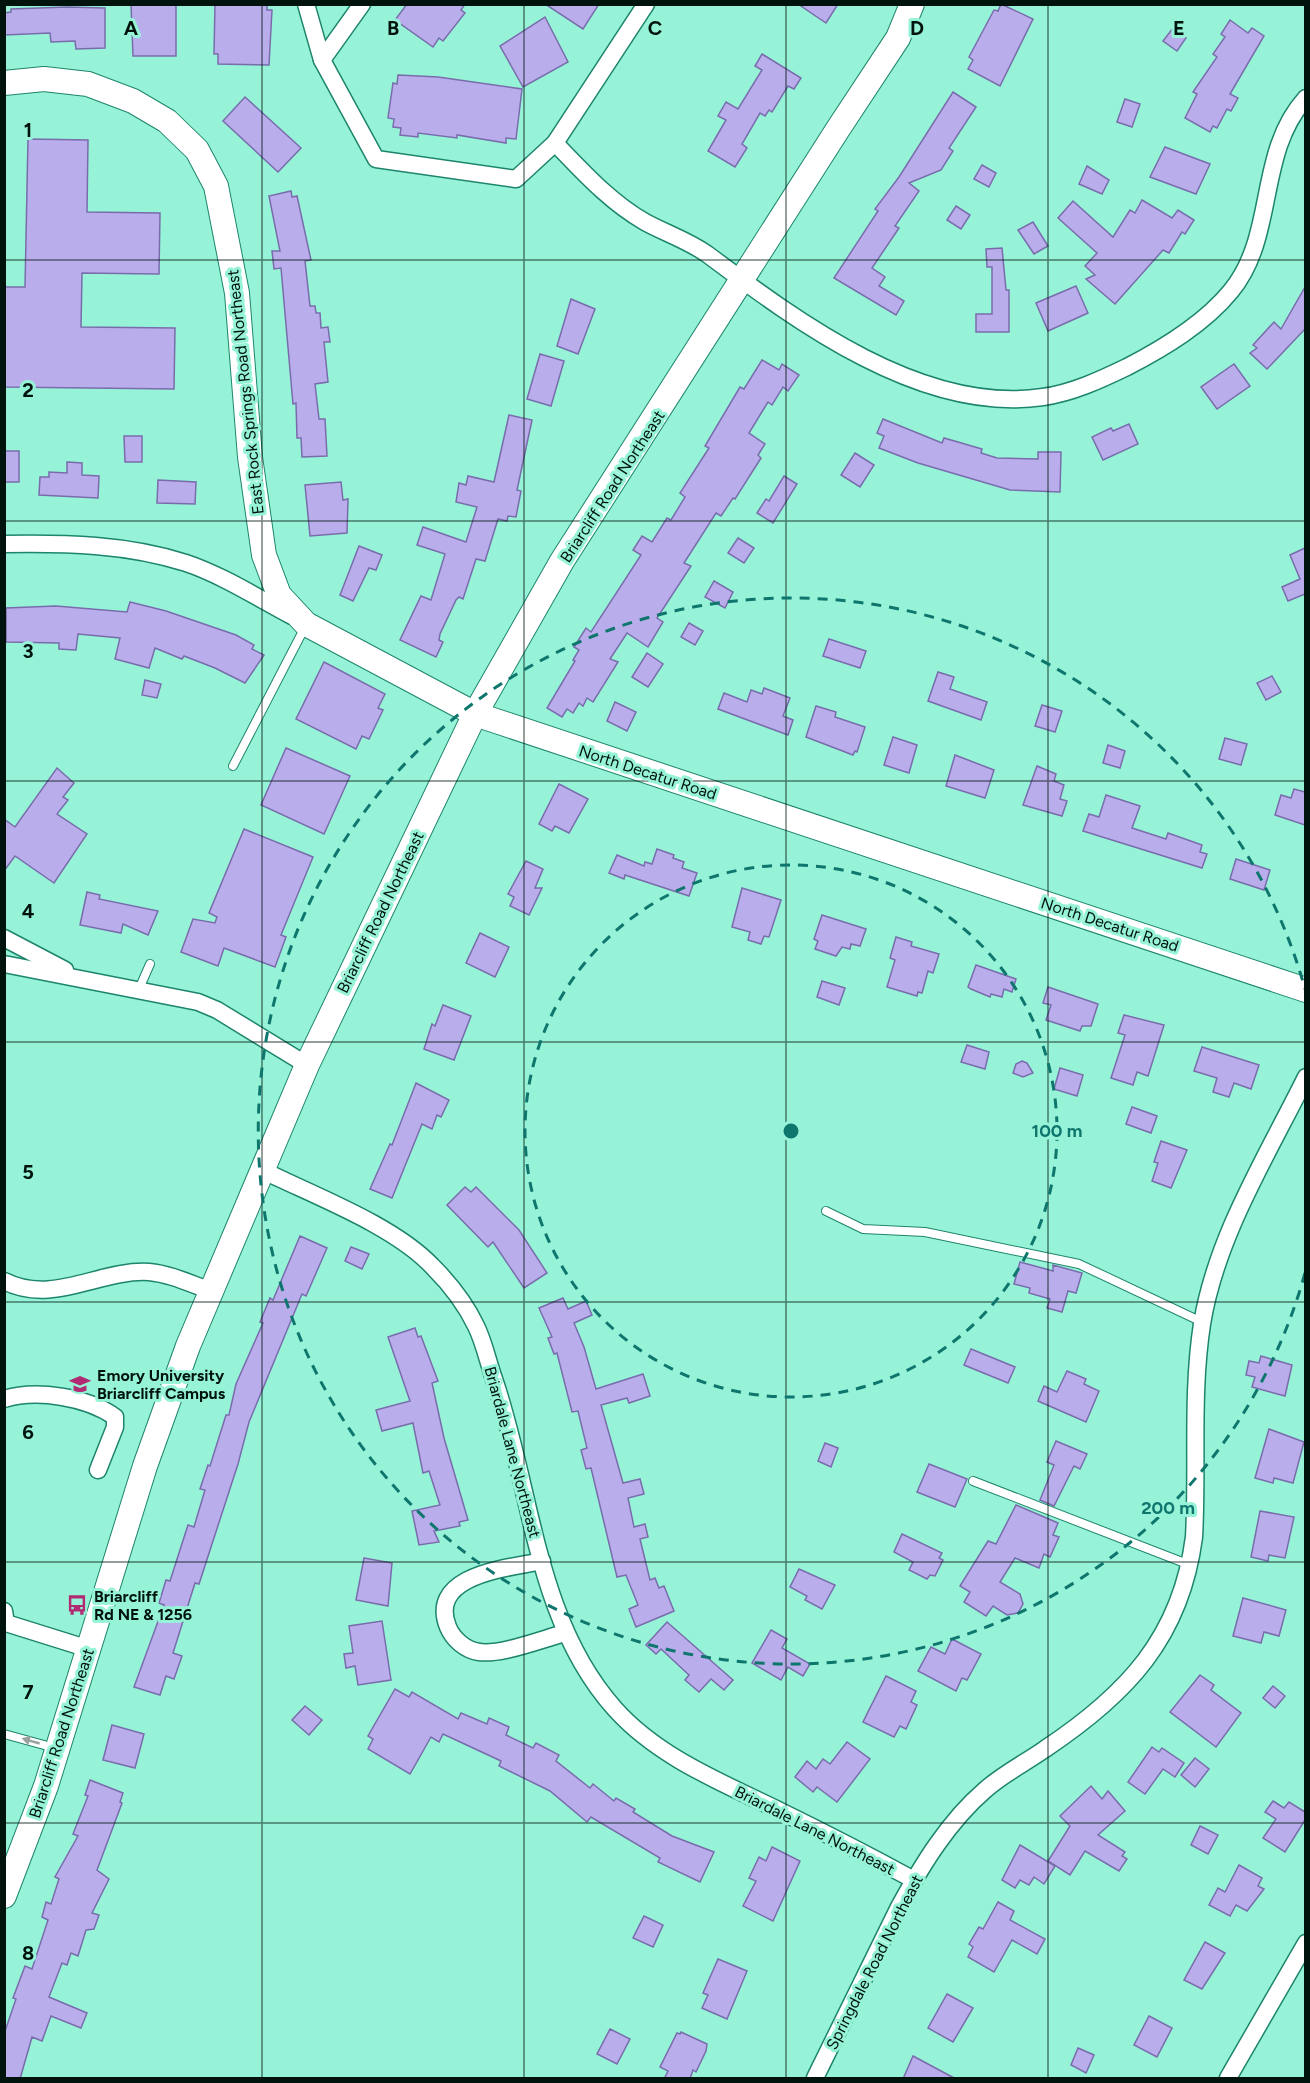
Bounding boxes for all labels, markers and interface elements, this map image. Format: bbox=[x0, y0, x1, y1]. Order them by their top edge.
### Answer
text: A bbox=[124, 16, 139, 40]
text: B bbox=[387, 16, 399, 40]
text: C bbox=[648, 16, 662, 40]
text: D bbox=[910, 16, 924, 40]
text: E bbox=[1173, 16, 1185, 40]
text: 1 bbox=[24, 118, 32, 142]
street label: East Rock Springs Road Northeast bbox=[223, 269, 268, 515]
text: 2 bbox=[22, 378, 34, 402]
street label: Briarcliff Road Northeast bbox=[556, 407, 669, 566]
text: 3 bbox=[22, 639, 34, 663]
street label: North Decatur Road bbox=[577, 741, 719, 804]
street label: Briarcliff Road Northeast bbox=[333, 828, 428, 996]
street label: North Decatur Road bbox=[1039, 893, 1181, 956]
text: 4 bbox=[22, 899, 35, 923]
text: 100 m bbox=[1032, 1120, 1082, 1142]
centre of rings bbox=[781, 1121, 801, 1141]
text: 5 bbox=[22, 1160, 34, 1184]
street label: Briardale Lane Northeast bbox=[480, 1364, 545, 1540]
place label: Emory University Briarcliff Campus bbox=[97, 1366, 226, 1403]
school or university icon: Emory University Briarcliff Campus bbox=[68, 1372, 92, 1396]
text: 6 bbox=[22, 1420, 34, 1444]
text: 200 m bbox=[1141, 1497, 1195, 1519]
place label: Briarcliff Rd NE & 1256 bbox=[94, 1587, 192, 1624]
bus stop icon: Briarcliff Rd NE & 1256 bbox=[65, 1593, 89, 1617]
street label: Briarcliff Road Northeast bbox=[25, 1646, 98, 1820]
text: 7 bbox=[22, 1680, 34, 1704]
one-way arrow bbox=[22, 1736, 40, 1745]
street label: Briardale Lane Northeast bbox=[732, 1782, 898, 1879]
street label: Springdale Road Northeast bbox=[822, 1872, 927, 2053]
text: 8 bbox=[22, 1941, 34, 1965]

